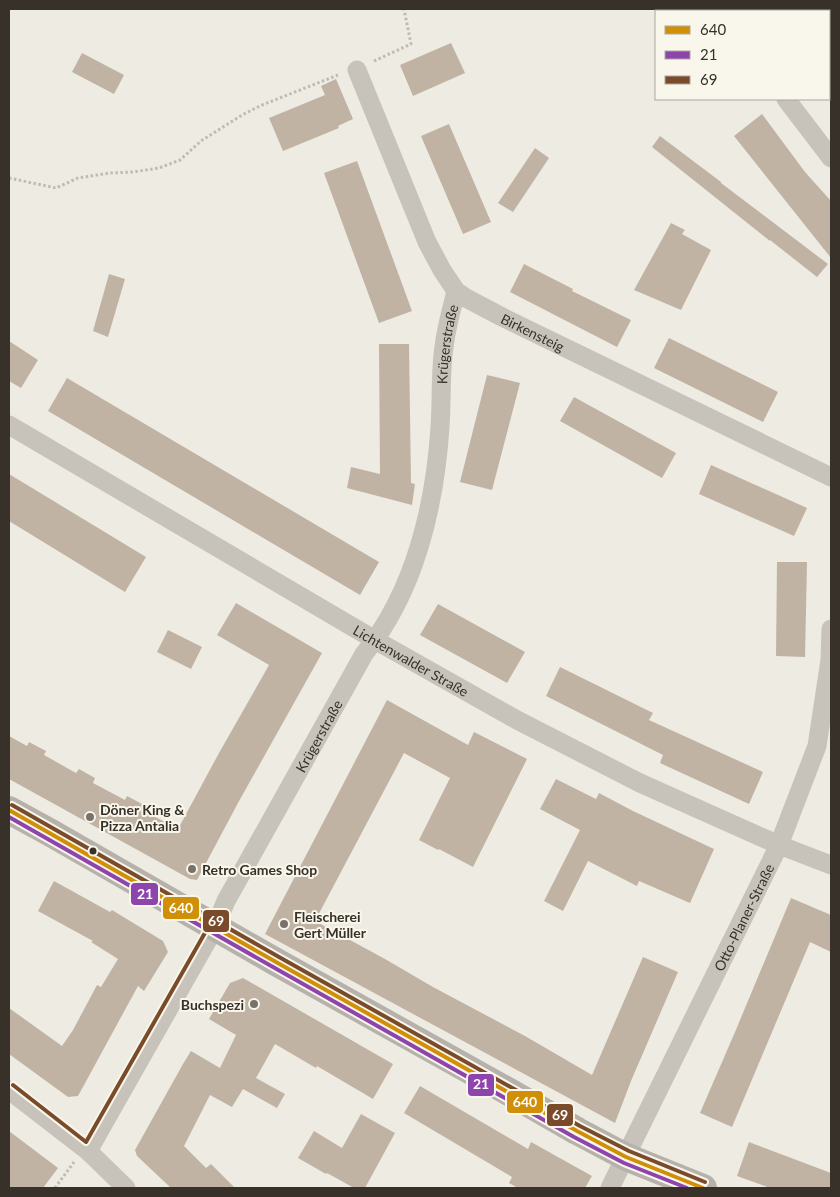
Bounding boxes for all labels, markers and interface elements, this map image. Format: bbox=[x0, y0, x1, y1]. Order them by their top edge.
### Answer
legend bbox=[655, 10, 830, 100]
text: 640 bbox=[700, 20, 726, 38]
text: 21 bbox=[700, 45, 717, 63]
text: 69 bbox=[700, 70, 717, 88]
street label: Krügerstraße bbox=[433, 302, 461, 384]
street label: Birkensteig bbox=[498, 309, 567, 355]
street label: Lichtenwalder Straße bbox=[351, 621, 472, 700]
street label: Krügerstraße bbox=[291, 697, 345, 775]
place label: Döner King & Pizza Antalia bbox=[100, 801, 185, 834]
marker: Döner King & Pizza Antalia bbox=[84, 811, 96, 823]
unlabelled marker bbox=[88, 846, 98, 856]
place label: Retro Games Shop bbox=[202, 861, 317, 878]
street label: Otto-Planer-Straße bbox=[710, 861, 777, 974]
marker: Retro Games Shop bbox=[186, 863, 198, 875]
line badge: 21 bbox=[130, 882, 159, 906]
text: 21 bbox=[137, 885, 153, 902]
line badge: 640 bbox=[162, 896, 200, 920]
text: 640 bbox=[169, 899, 193, 916]
place label: Fleischerei Gert Müller bbox=[294, 908, 367, 941]
line badge: 69 bbox=[202, 909, 230, 933]
text: 69 bbox=[208, 912, 224, 929]
marker: Fleischerei Gert Müller bbox=[278, 918, 290, 930]
place label: Buchspezi bbox=[181, 996, 244, 1013]
marker: Buchspezi bbox=[248, 998, 260, 1010]
line badge: 21 bbox=[467, 1073, 495, 1097]
text: 21 bbox=[473, 1075, 489, 1092]
line badge: 640 bbox=[506, 1090, 544, 1114]
text: 640 bbox=[513, 1093, 537, 1110]
line badge: 69 bbox=[546, 1103, 574, 1127]
text: 69 bbox=[552, 1106, 568, 1123]

